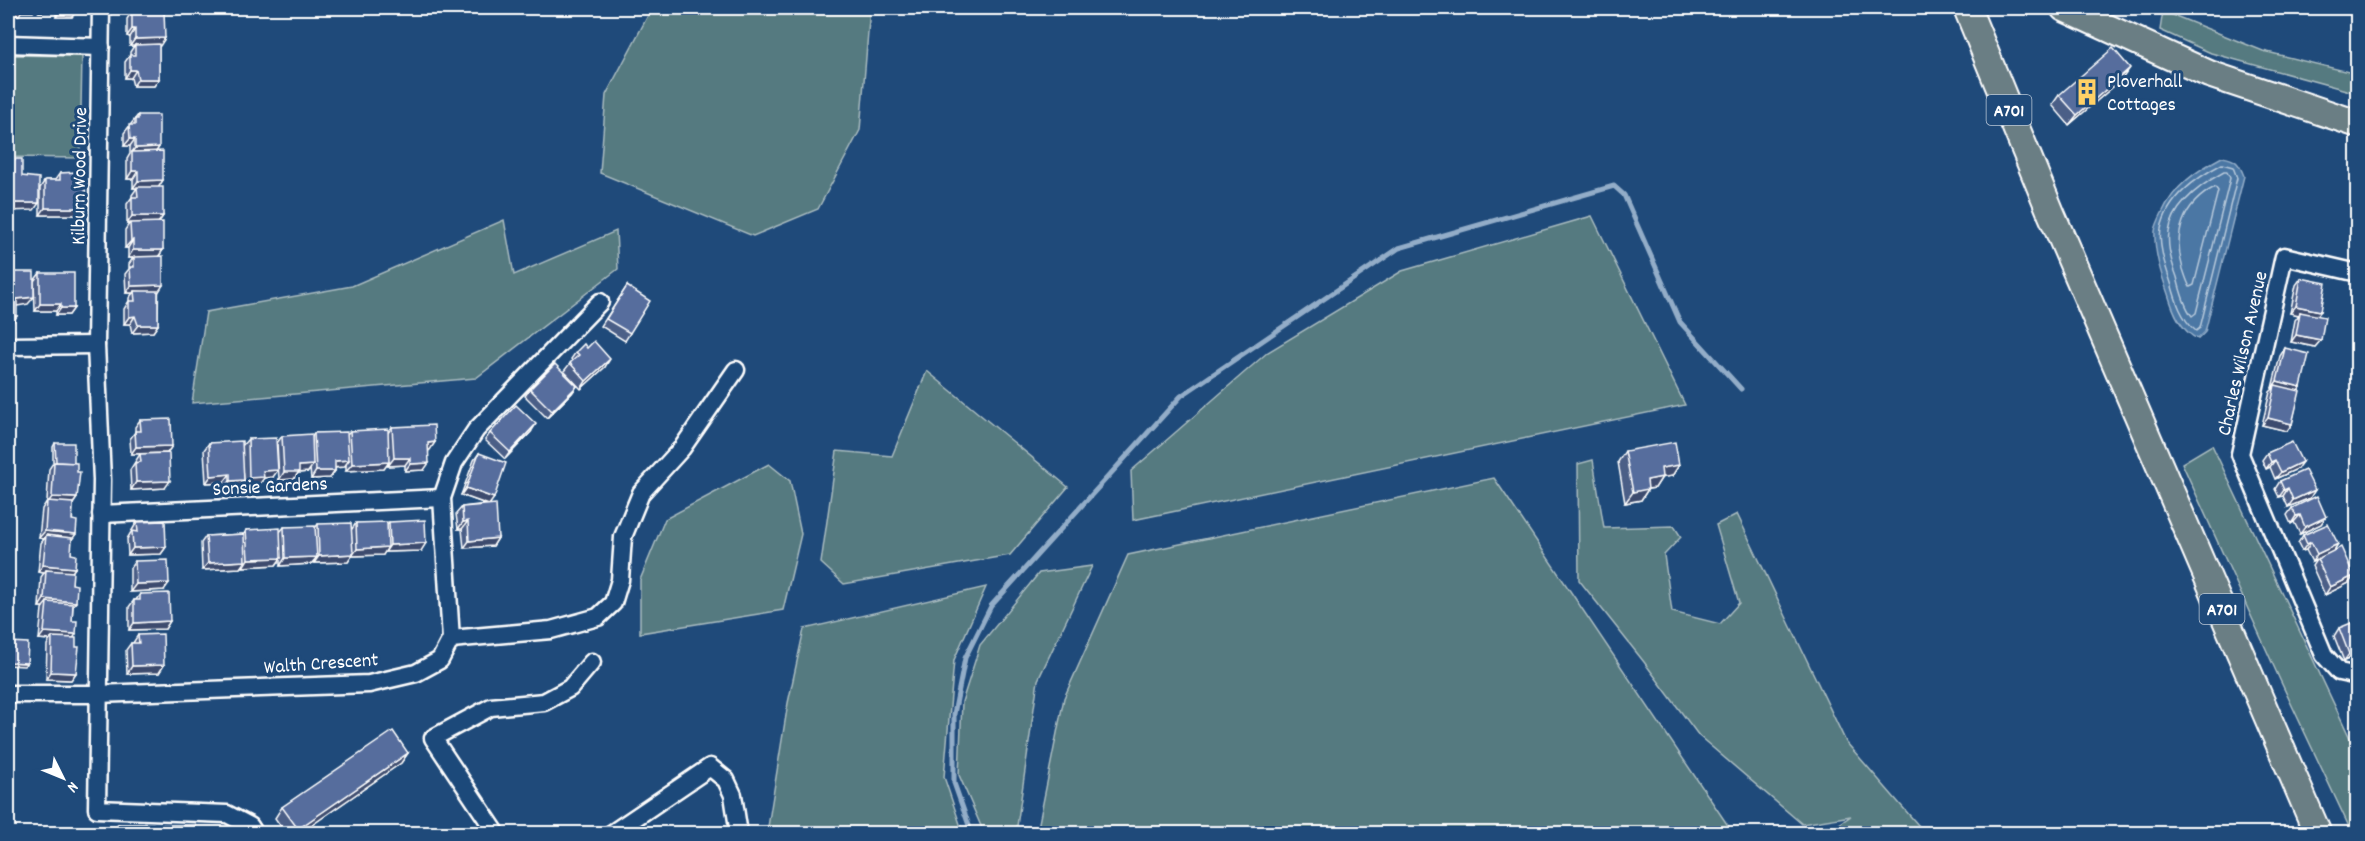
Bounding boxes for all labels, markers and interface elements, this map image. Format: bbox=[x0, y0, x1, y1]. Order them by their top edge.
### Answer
place label: Ploverhall Cottages bbox=[2107, 69, 2183, 120]
building icon: Ploverhall Cottages bbox=[2072, 77, 2102, 107]
road number: A701 bbox=[1986, 95, 2032, 125]
street label: Kilburn Wood Drive bbox=[66, 107, 96, 245]
street label: Charles Wilson Avenue bbox=[2211, 268, 2277, 439]
street label: Sonsie Gardens bbox=[212, 471, 328, 505]
road number: A701 bbox=[2200, 594, 2244, 624]
street label: Walth Crescent bbox=[263, 647, 379, 683]
north arrow bbox=[33, 748, 93, 808]
text: N bbox=[61, 776, 83, 797]

